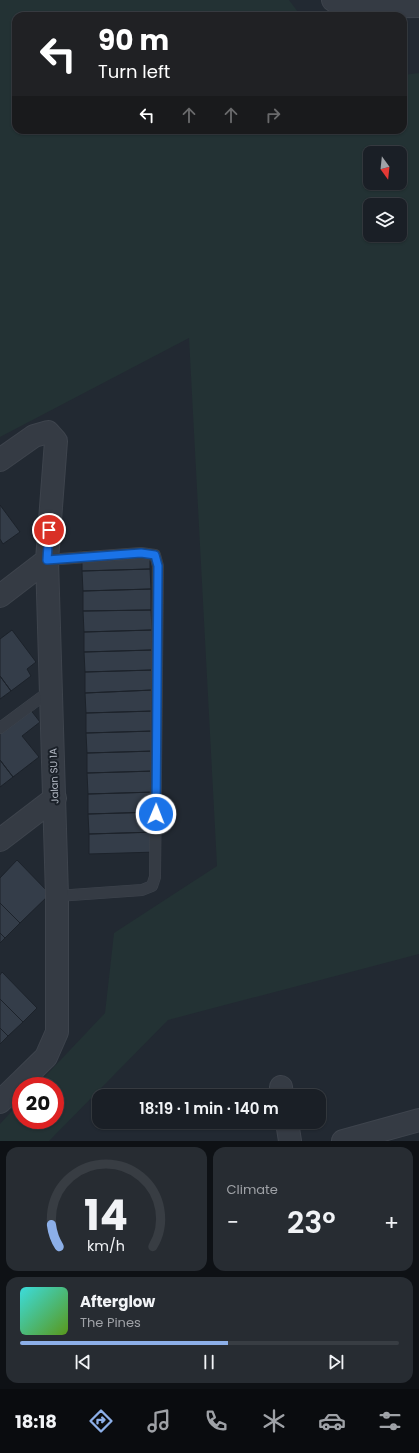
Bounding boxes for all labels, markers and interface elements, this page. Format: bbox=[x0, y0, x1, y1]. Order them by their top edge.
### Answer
text: 90 m bbox=[98, 21, 169, 60]
icon: left bbox=[32, 28, 84, 80]
text: Turn left bbox=[98, 59, 170, 84]
icon: left bbox=[136, 104, 158, 126]
icon: ahead bbox=[178, 104, 200, 126]
icon: ahead bbox=[220, 104, 242, 126]
icon: right bbox=[262, 104, 284, 126]
north arrow bbox=[363, 146, 407, 190]
map controls bbox=[363, 146, 407, 242]
button: layers bbox=[363, 198, 407, 242]
pin bbox=[32, 513, 66, 547]
icon: arrive bbox=[38, 519, 60, 541]
street label: Jalan SU 1A bbox=[46, 748, 62, 804]
position arrow bbox=[135, 793, 177, 835]
speed limit sign: 20 bbox=[12, 1077, 64, 1129]
text: 18:19 · 1 min · 140 m bbox=[139, 1098, 279, 1119]
text: Climate bbox=[227, 1180, 278, 1199]
text: 14 bbox=[84, 1186, 128, 1245]
text: 23° bbox=[287, 1201, 336, 1244]
text: − bbox=[227, 1207, 239, 1238]
text: + bbox=[384, 1207, 399, 1238]
text: km/h bbox=[87, 1236, 125, 1256]
text: Afterglow bbox=[80, 1291, 155, 1312]
text: The Pines bbox=[80, 1313, 141, 1332]
icon: previous bbox=[72, 1351, 94, 1373]
icon: pause bbox=[198, 1351, 220, 1373]
icon: next bbox=[325, 1351, 347, 1373]
icon: directions bbox=[87, 1407, 115, 1435]
icon: music bbox=[145, 1407, 173, 1435]
icon: phone bbox=[202, 1407, 230, 1435]
icon: climate bbox=[260, 1407, 288, 1435]
icon: car bbox=[318, 1407, 346, 1435]
icon: filters bbox=[376, 1407, 404, 1435]
text: 18:18 bbox=[15, 1409, 57, 1434]

